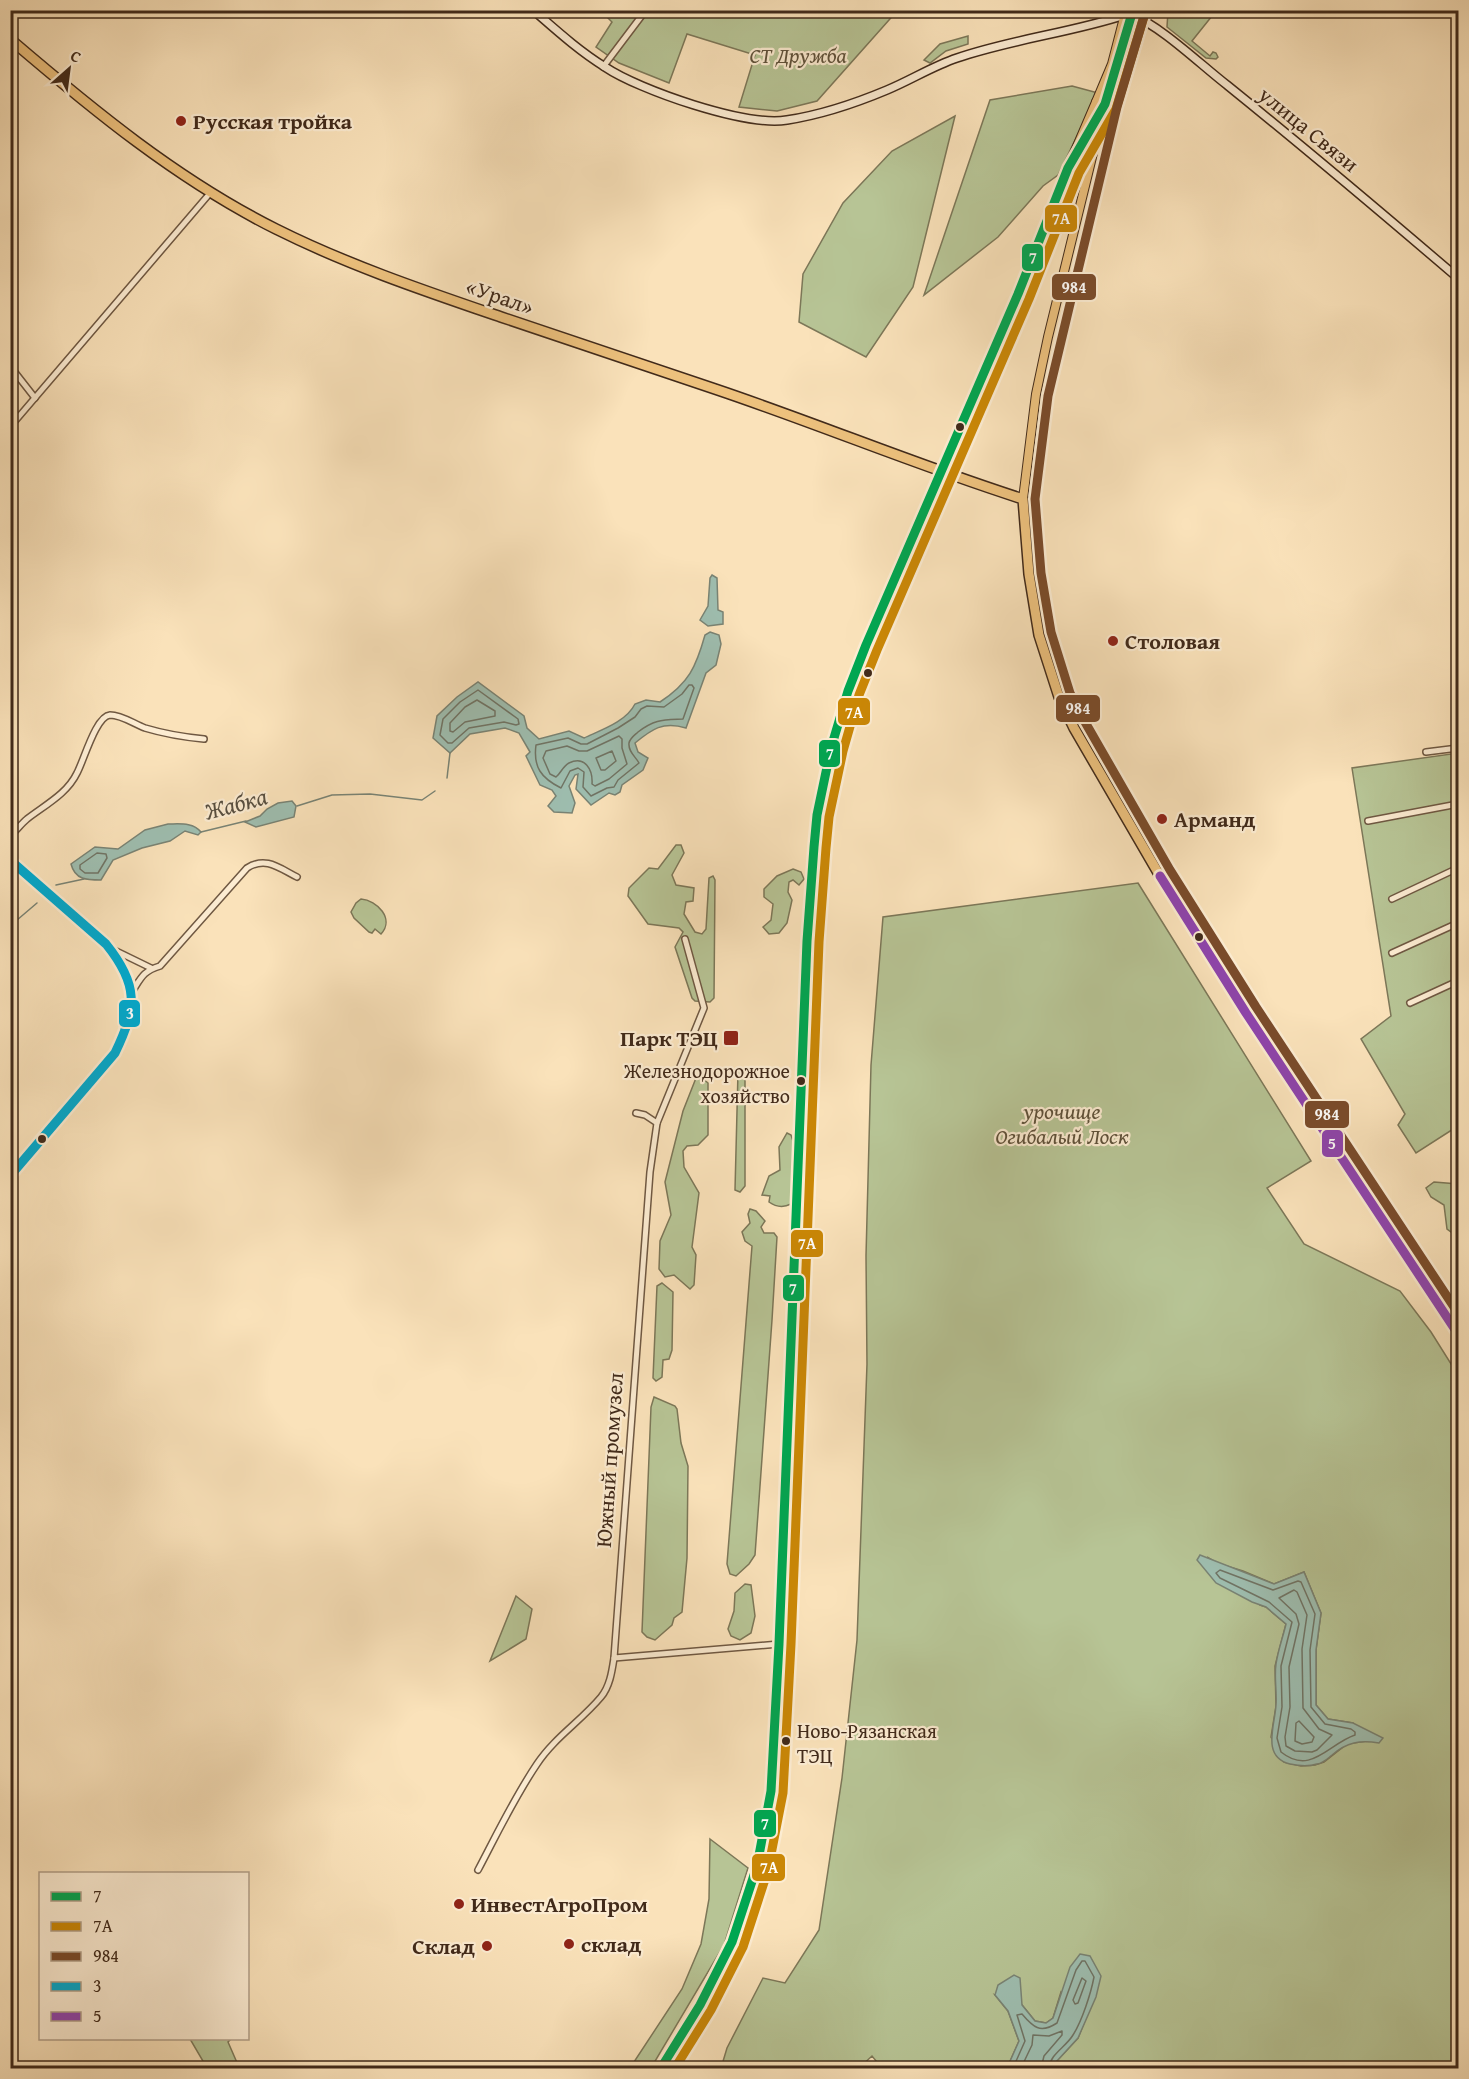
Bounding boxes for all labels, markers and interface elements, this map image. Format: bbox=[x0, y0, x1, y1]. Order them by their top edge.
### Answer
north arrow bbox=[39, 39, 99, 99]
park label: СТ Дружба bbox=[749, 39, 847, 71]
text: С bbox=[66, 43, 86, 68]
street label: улица Связи bbox=[1251, 78, 1366, 179]
place label: Русская тройка bbox=[193, 105, 353, 137]
marker: Русская тройка bbox=[174, 114, 188, 128]
line badge: 7А bbox=[1044, 204, 1078, 233]
text: 7А bbox=[1052, 206, 1071, 230]
line badge: 7 bbox=[1021, 243, 1044, 272]
text: 7 bbox=[1029, 245, 1037, 269]
street label: «Урал» bbox=[462, 270, 538, 322]
line badge: 984 bbox=[1051, 273, 1097, 301]
text: 984 bbox=[1062, 275, 1086, 299]
unlabelled marker bbox=[954, 421, 966, 433]
place label: Столовая bbox=[1125, 625, 1220, 657]
marker: Столовая bbox=[1106, 634, 1120, 648]
unlabelled marker bbox=[862, 667, 874, 679]
line badge: 984 bbox=[1055, 694, 1101, 723]
text: 984 bbox=[1066, 696, 1090, 720]
line badge: 7А bbox=[837, 697, 871, 726]
text: 7А bbox=[845, 700, 864, 724]
line badge: 7 bbox=[818, 739, 841, 768]
text: 7 bbox=[826, 741, 834, 765]
water label: Жабка bbox=[200, 778, 271, 829]
place label: Арманд bbox=[1174, 803, 1256, 835]
marker: Арманд bbox=[1155, 812, 1169, 826]
unlabelled marker bbox=[1193, 931, 1205, 943]
line badge: 3 bbox=[118, 999, 141, 1028]
text: 3 bbox=[126, 1001, 134, 1025]
place label: Парк ТЭЦ bbox=[620, 1022, 718, 1054]
marker: Парк ТЭЦ bbox=[722, 1029, 740, 1047]
place label: Железнодорожное хозяйство bbox=[623, 1056, 790, 1110]
marker: Железнодорожное хозяйство bbox=[795, 1075, 807, 1087]
park label: урочище Огибалый Лоск bbox=[995, 1095, 1129, 1152]
line badge: 984 bbox=[1304, 1100, 1350, 1129]
text: 984 bbox=[1315, 1102, 1339, 1126]
line badge: 5 bbox=[1321, 1129, 1344, 1158]
text: 5 bbox=[1328, 1131, 1336, 1155]
unlabelled marker bbox=[36, 1133, 48, 1145]
line badge: 7А bbox=[790, 1229, 824, 1258]
text: 7А bbox=[798, 1231, 817, 1255]
line badge: 7 bbox=[782, 1274, 805, 1302]
text: 7 bbox=[789, 1276, 797, 1300]
street label: Южный промузел bbox=[587, 1371, 631, 1549]
place label: Ново-Рязанская ТЭЦ bbox=[797, 1716, 937, 1770]
marker: Ново-Рязанская ТЭЦ bbox=[780, 1735, 792, 1747]
line badge: 7 bbox=[753, 1809, 777, 1838]
text: 7 bbox=[761, 1811, 769, 1835]
line badge: 7А bbox=[751, 1853, 786, 1882]
text: 7А bbox=[760, 1855, 779, 1879]
legend bbox=[39, 1872, 249, 2040]
text: 7 bbox=[93, 1882, 102, 1909]
place label: ИнвестАгроПром bbox=[471, 1888, 648, 1920]
marker: ИнвестАгроПром bbox=[452, 1897, 466, 1911]
text: 7А bbox=[93, 1912, 113, 1939]
place label: склад bbox=[581, 1928, 642, 1960]
place label: Склад bbox=[412, 1930, 476, 1962]
marker: склад bbox=[562, 1937, 576, 1951]
marker: Склад bbox=[480, 1939, 494, 1953]
text: 984 bbox=[93, 1942, 119, 1969]
text: 3 bbox=[93, 1972, 102, 1999]
text: 5 bbox=[93, 2002, 102, 2029]

